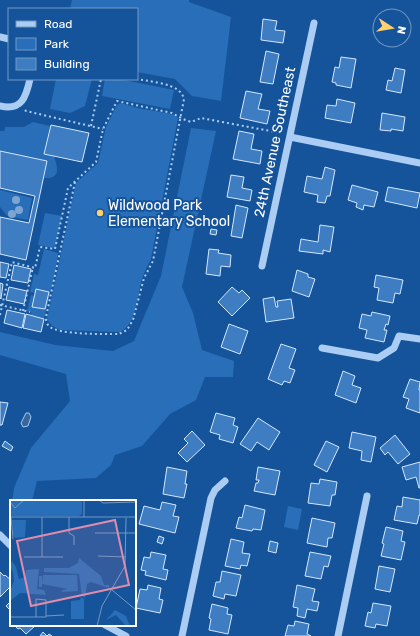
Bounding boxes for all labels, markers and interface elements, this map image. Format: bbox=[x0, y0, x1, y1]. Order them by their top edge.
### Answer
legend bbox=[8, 8, 138, 80]
north arrow bbox=[372, 8, 412, 48]
text: Road bbox=[44, 17, 72, 31]
text: N bbox=[394, 25, 408, 35]
text: Park bbox=[44, 37, 70, 51]
text: Building bbox=[44, 57, 90, 71]
street label: 24th Avenue Southeast bbox=[251, 65, 299, 219]
place label: Wildwood Park Elementary School bbox=[108, 197, 230, 230]
marker: Wildwood Park Elementary School bbox=[95, 208, 105, 218]
inset map bbox=[10, 500, 136, 626]

